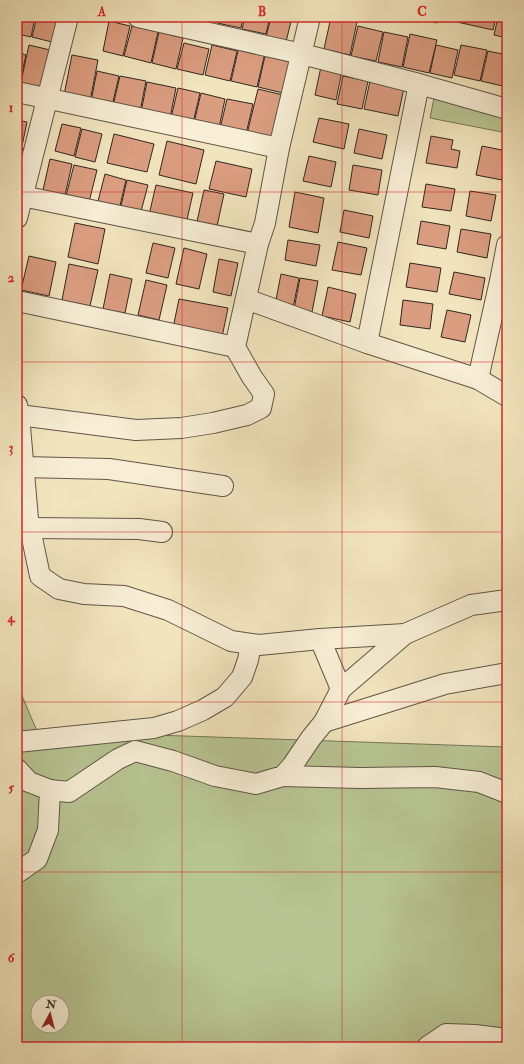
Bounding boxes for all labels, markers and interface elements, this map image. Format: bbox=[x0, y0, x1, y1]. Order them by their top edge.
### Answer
text: A bbox=[97, 4, 107, 20]
text: B bbox=[258, 4, 266, 20]
text: C bbox=[417, 4, 427, 20]
text: 1 bbox=[9, 100, 14, 116]
text: 2 bbox=[8, 270, 15, 286]
text: 3 bbox=[9, 440, 14, 456]
text: 4 bbox=[6, 610, 15, 626]
text: 5 bbox=[8, 780, 14, 796]
text: 6 bbox=[8, 950, 16, 966]
north arrow bbox=[30, 994, 70, 1034]
text: N bbox=[44, 997, 58, 1012]

